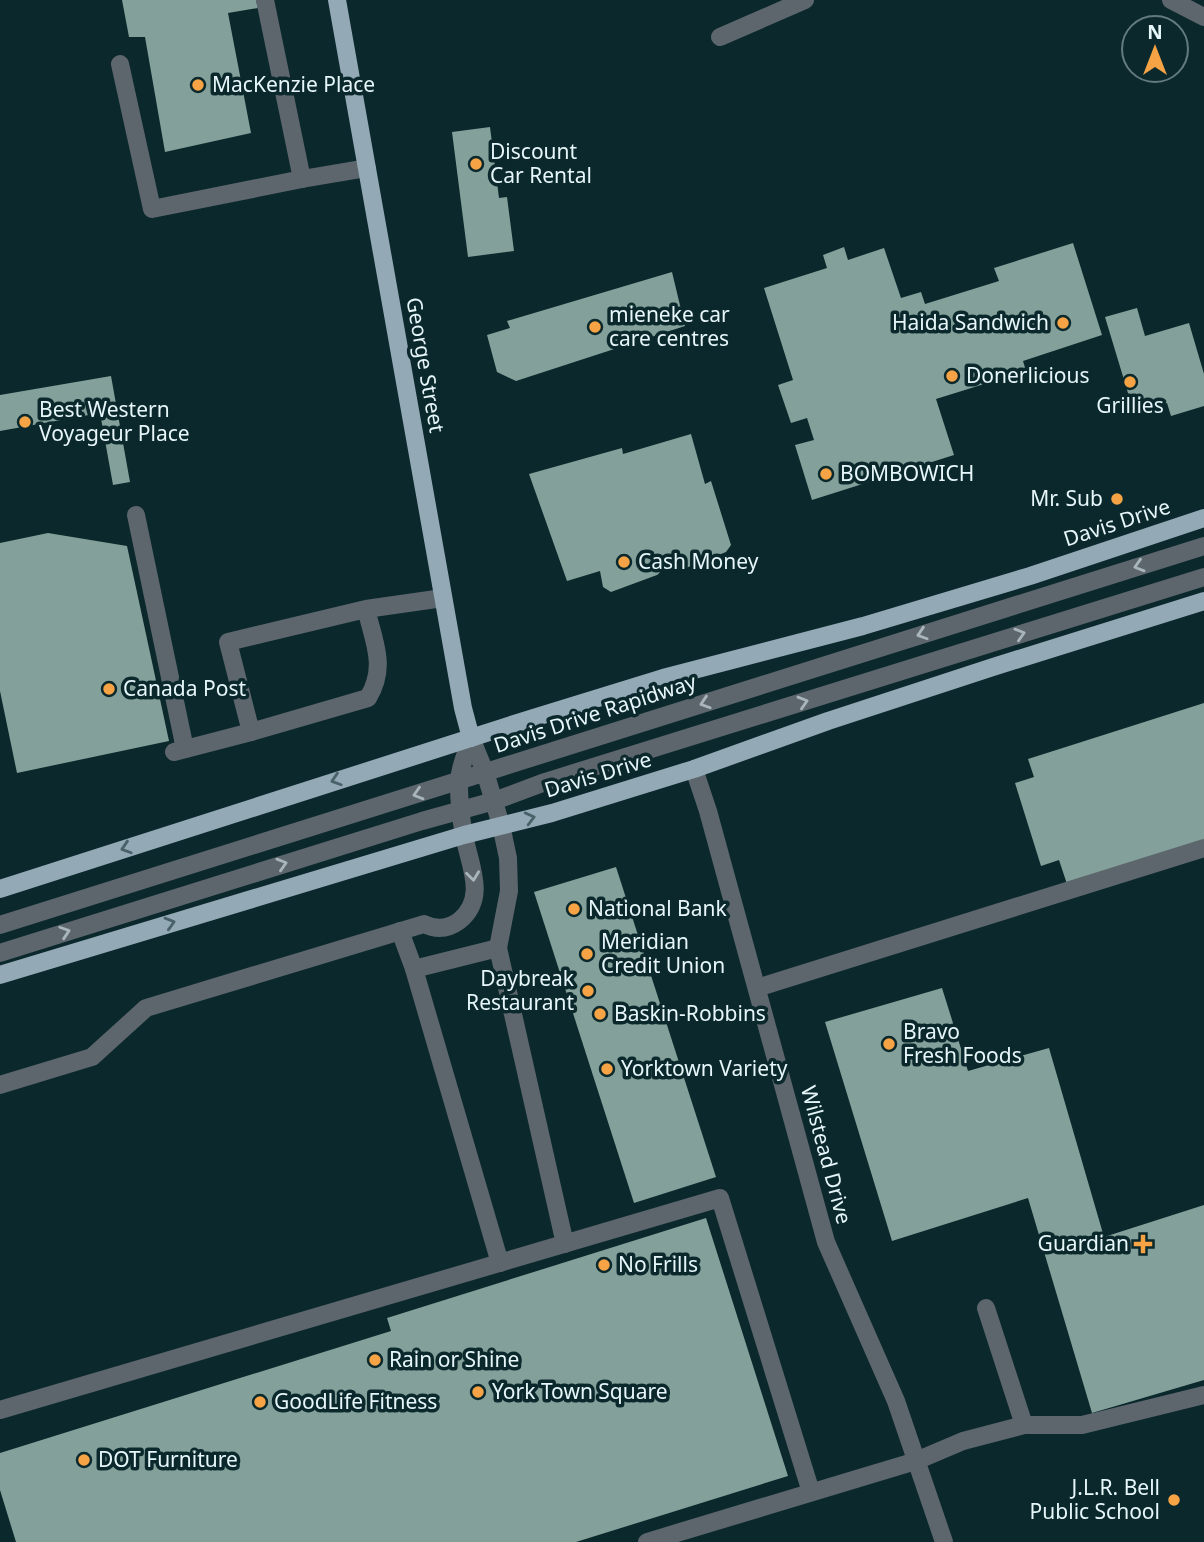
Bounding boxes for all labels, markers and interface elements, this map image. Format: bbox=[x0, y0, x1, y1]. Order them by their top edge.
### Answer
north arrow bbox=[1120, 14, 1190, 84]
text: N bbox=[1147, 19, 1163, 45]
place label: MacKenzie Place bbox=[212, 70, 375, 98]
marker: MacKenzie Place bbox=[190, 77, 206, 93]
place label: Discount Car Rental bbox=[490, 137, 592, 189]
marker: Discount Car Rental bbox=[468, 156, 484, 172]
street label: George Street bbox=[400, 295, 452, 435]
place label: mieneke car care centres bbox=[609, 300, 730, 352]
place label: Haida Sandwich bbox=[892, 308, 1049, 336]
marker: Haida Sandwich bbox=[1055, 315, 1071, 331]
marker: mieneke car care centres bbox=[587, 319, 603, 335]
place label: Donerlicious bbox=[966, 361, 1090, 389]
marker: Donerlicious bbox=[944, 368, 960, 384]
marker: Grillies bbox=[1122, 374, 1138, 390]
place label: Grillies bbox=[1096, 391, 1164, 419]
place label: Best Western Voyageur Place bbox=[39, 395, 190, 447]
marker: Best Western Voyageur Place bbox=[17, 414, 33, 430]
place label: BOMBOWICH bbox=[840, 459, 974, 487]
marker: BOMBOWICH bbox=[818, 466, 834, 482]
place label: Mr. Sub bbox=[1030, 484, 1103, 512]
marker: Mr. Sub bbox=[1109, 491, 1125, 507]
street label: Davis Drive bbox=[1060, 492, 1174, 552]
place label: Cash Money bbox=[638, 547, 759, 575]
marker: Cash Money bbox=[616, 554, 632, 570]
one-way arrow bbox=[1133, 558, 1145, 573]
one-way arrow bbox=[916, 626, 928, 640]
one-way arrow bbox=[1014, 628, 1026, 643]
street label: Davis Drive Rapidway bbox=[490, 667, 700, 759]
place label: Canada Post bbox=[123, 674, 246, 702]
marker: Canada Post bbox=[101, 681, 117, 697]
one-way arrow bbox=[699, 695, 711, 709]
one-way arrow bbox=[797, 695, 809, 710]
street label: Davis Drive bbox=[541, 744, 655, 804]
one-way arrow bbox=[330, 772, 342, 787]
one-way arrow bbox=[412, 786, 425, 800]
one-way arrow bbox=[524, 812, 536, 826]
one-way arrow bbox=[121, 839, 133, 854]
one-way arrow bbox=[276, 858, 288, 873]
one-way arrow bbox=[466, 871, 481, 882]
place label: National Bank bbox=[588, 894, 727, 922]
marker: National Bank bbox=[566, 901, 582, 917]
one-way arrow bbox=[164, 916, 176, 931]
one-way arrow bbox=[59, 926, 71, 941]
place label: Meridian Credit Union bbox=[601, 927, 725, 979]
marker: Meridian Credit Union bbox=[579, 946, 595, 962]
place label: Daybreak Restaurant bbox=[466, 964, 575, 1016]
marker: Daybreak Restaurant bbox=[580, 983, 596, 999]
place label: Baskin-Robbins bbox=[614, 999, 766, 1027]
marker: Baskin-Robbins bbox=[592, 1006, 608, 1022]
place label: Bravo Fresh Foods bbox=[903, 1017, 1022, 1069]
marker: Bravo Fresh Foods bbox=[881, 1036, 897, 1052]
place label: Yorktown Variety bbox=[621, 1054, 788, 1082]
marker: Yorktown Variety bbox=[599, 1061, 615, 1077]
street label: Wilstead Drive bbox=[795, 1083, 859, 1227]
place label: Guardian bbox=[1038, 1229, 1129, 1257]
marker: Guardian bbox=[1135, 1236, 1151, 1252]
place label: No Frills bbox=[618, 1250, 698, 1278]
marker: No Frills bbox=[596, 1257, 612, 1273]
place label: Rain or Shine bbox=[389, 1345, 519, 1373]
marker: Rain or Shine bbox=[367, 1352, 383, 1368]
place label: York Town Square bbox=[492, 1377, 668, 1405]
marker: York Town Square bbox=[470, 1384, 486, 1400]
place label: GoodLife Fitness bbox=[274, 1387, 437, 1415]
marker: GoodLife Fitness bbox=[252, 1394, 268, 1410]
place label: DOT Furniture bbox=[98, 1445, 238, 1473]
marker: DOT Furniture bbox=[76, 1452, 92, 1468]
place label: J.L.R. Bell Public School bbox=[1030, 1473, 1160, 1525]
marker: J.L.R. Bell Public School bbox=[1166, 1492, 1182, 1508]

